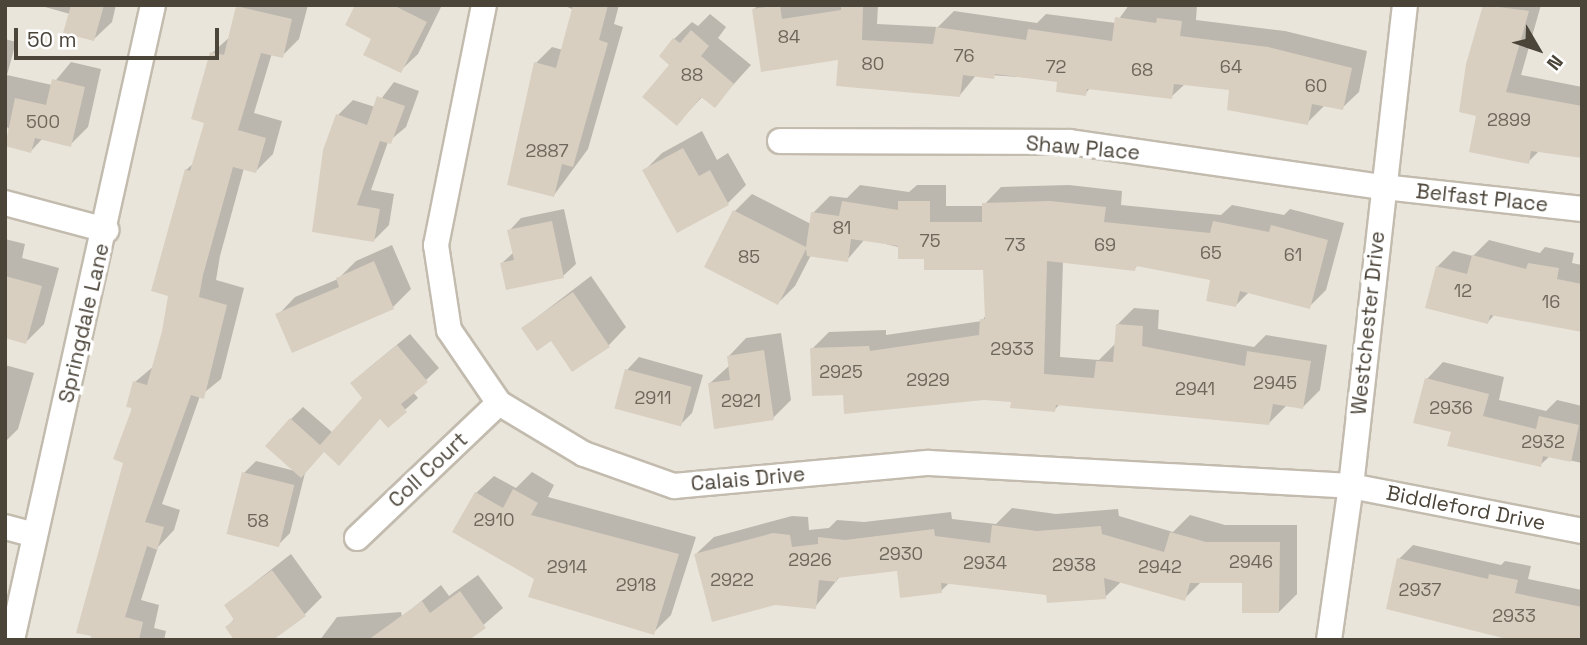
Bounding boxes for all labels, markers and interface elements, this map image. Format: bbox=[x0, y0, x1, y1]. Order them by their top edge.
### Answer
scale bar bbox=[18, 14, 222, 58]
north arrow bbox=[1503, 14, 1573, 84]
text: 50 m bbox=[27, 26, 77, 53]
house number: 84 bbox=[778, 26, 800, 48]
house number: 76 bbox=[953, 45, 975, 67]
text: N bbox=[1541, 50, 1568, 75]
house number: 80 bbox=[862, 53, 884, 75]
house number: 72 bbox=[1046, 56, 1066, 78]
house number: 64 bbox=[1220, 56, 1242, 78]
house number: 68 bbox=[1131, 59, 1153, 81]
house number: 88 bbox=[681, 64, 703, 86]
house number: 60 bbox=[1305, 75, 1327, 97]
house number: 2899 bbox=[1487, 109, 1531, 131]
house number: 500 bbox=[26, 111, 60, 133]
street label: Shaw Place bbox=[1025, 130, 1141, 166]
house number: 2887 bbox=[525, 140, 569, 162]
street label: Belfast Place bbox=[1415, 179, 1549, 217]
house number: 81 bbox=[833, 217, 851, 239]
house number: 75 bbox=[920, 230, 940, 252]
street label: Westchester Drive bbox=[1346, 230, 1390, 416]
house number: 73 bbox=[1004, 234, 1026, 256]
house number: 69 bbox=[1094, 234, 1116, 256]
street label: Springdale Lane bbox=[53, 241, 115, 405]
house number: 65 bbox=[1200, 242, 1222, 264]
house number: 61 bbox=[1284, 244, 1302, 266]
house number: 85 bbox=[738, 246, 760, 268]
house number: 12 bbox=[1454, 280, 1472, 302]
house number: 16 bbox=[1542, 291, 1560, 313]
house number: 2933 bbox=[990, 338, 1034, 360]
house number: 2925 bbox=[819, 361, 863, 383]
house number: 2929 bbox=[906, 369, 950, 391]
house number: 2945 bbox=[1253, 372, 1297, 394]
house number: 2941 bbox=[1175, 378, 1215, 400]
house number: 2911 bbox=[635, 387, 671, 409]
house number: 2921 bbox=[721, 390, 761, 412]
house number: 2936 bbox=[1429, 397, 1473, 419]
street label: Coll Court bbox=[383, 427, 473, 513]
house number: 2932 bbox=[1521, 431, 1565, 453]
street label: Calais Drive bbox=[690, 461, 806, 497]
street label: Biddleford Drive bbox=[1384, 480, 1548, 536]
house number: 2910 bbox=[474, 509, 514, 531]
house number: 58 bbox=[247, 510, 269, 532]
house number: 2930 bbox=[879, 543, 923, 565]
house number: 2926 bbox=[788, 549, 832, 571]
house number: 2946 bbox=[1229, 551, 1273, 573]
house number: 2934 bbox=[963, 552, 1007, 574]
house number: 2938 bbox=[1052, 554, 1096, 576]
house number: 2914 bbox=[547, 556, 587, 578]
house number: 2942 bbox=[1138, 556, 1182, 578]
house number: 2922 bbox=[710, 569, 754, 591]
house number: 2918 bbox=[616, 574, 656, 596]
house number: 2937 bbox=[1399, 579, 1441, 601]
house number: 2933 bbox=[1492, 605, 1536, 627]

